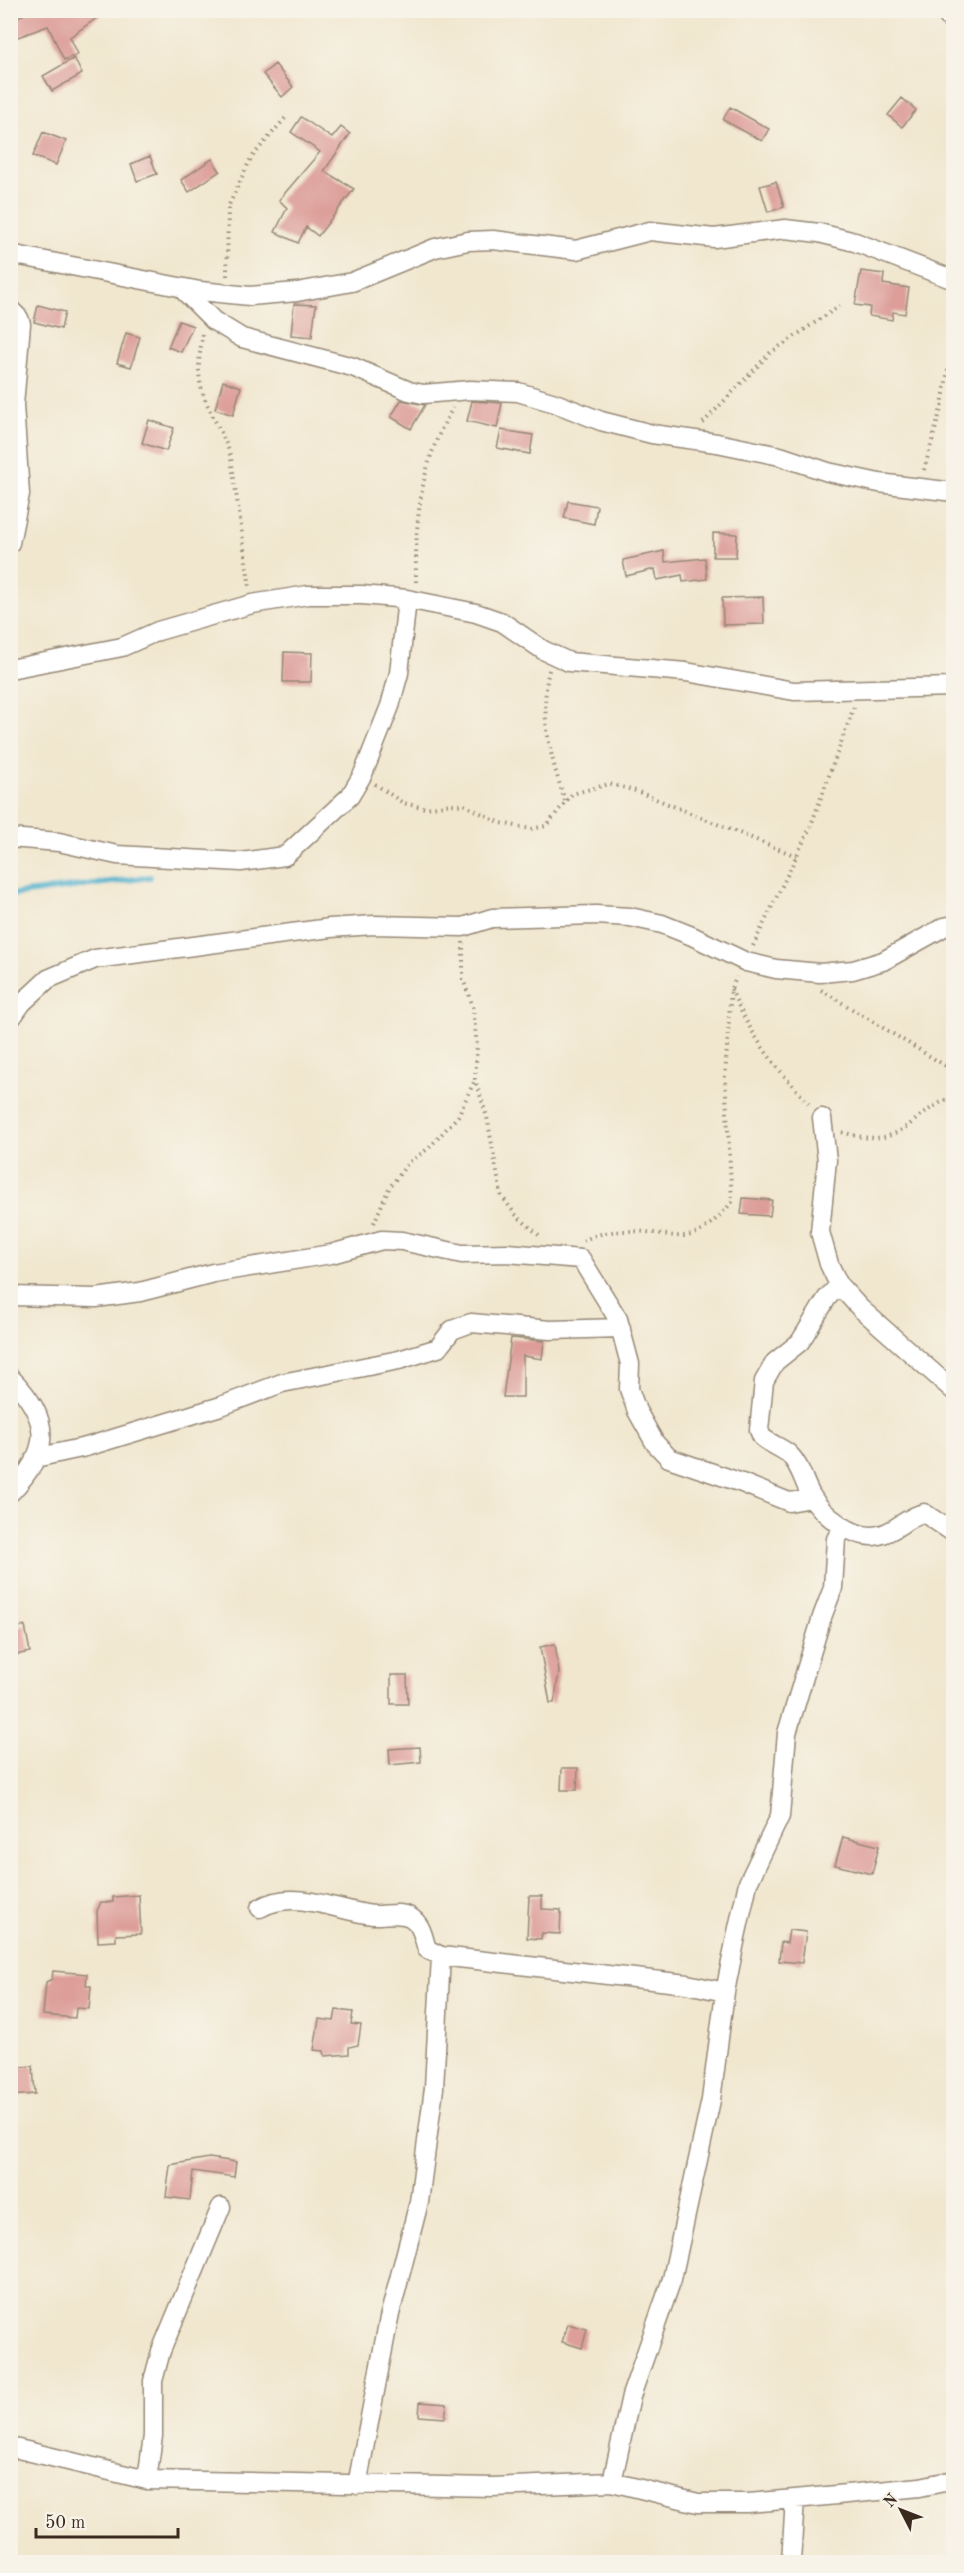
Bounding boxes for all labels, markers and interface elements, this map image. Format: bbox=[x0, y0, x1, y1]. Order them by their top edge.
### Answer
north arrow bbox=[871, 2480, 931, 2540]
text: N bbox=[881, 2491, 902, 2511]
scale bar bbox=[36, 2501, 178, 2539]
text: 50 m bbox=[45, 2514, 85, 2532]

